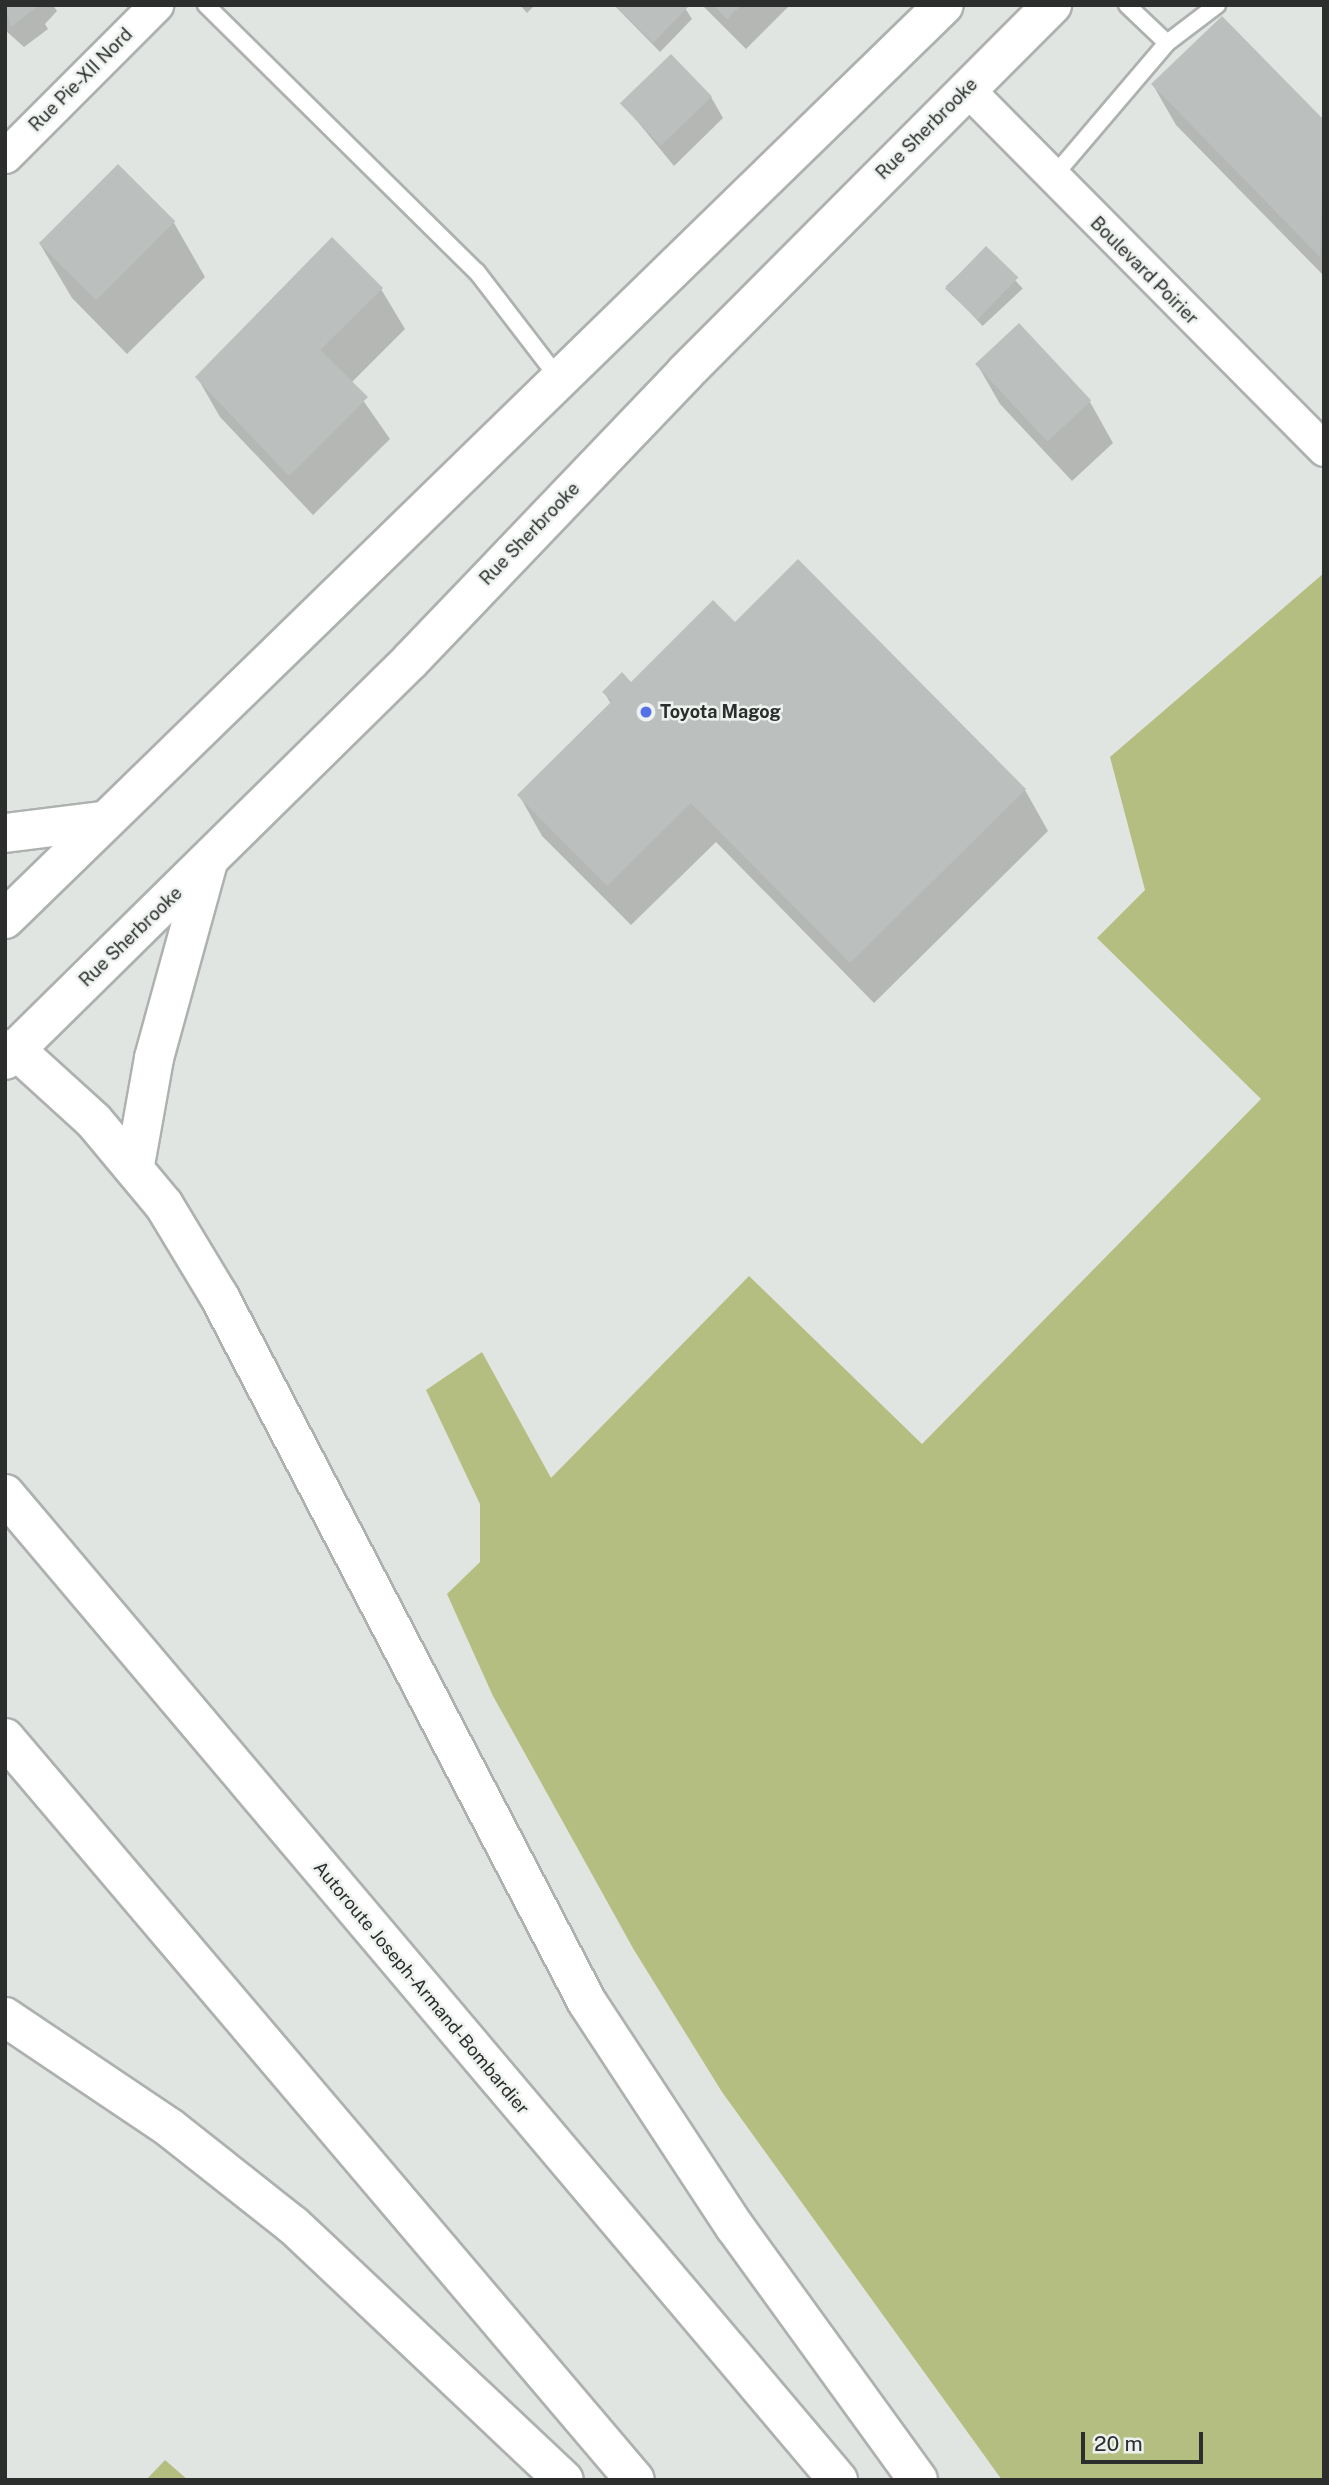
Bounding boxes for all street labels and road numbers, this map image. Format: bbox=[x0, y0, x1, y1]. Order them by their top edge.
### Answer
street label: Rue Pie-XII Nord bbox=[25, 24, 137, 136]
street label: Rue Sherbrooke bbox=[872, 74, 982, 184]
street label: Boulevard Poirier bbox=[1086, 213, 1202, 329]
street label: Rue Sherbrooke bbox=[475, 478, 585, 590]
street label: Rue Sherbrooke bbox=[75, 882, 187, 992]
street label: Autoroute Joseph-Armand-Bombardier bbox=[309, 1857, 533, 2119]

